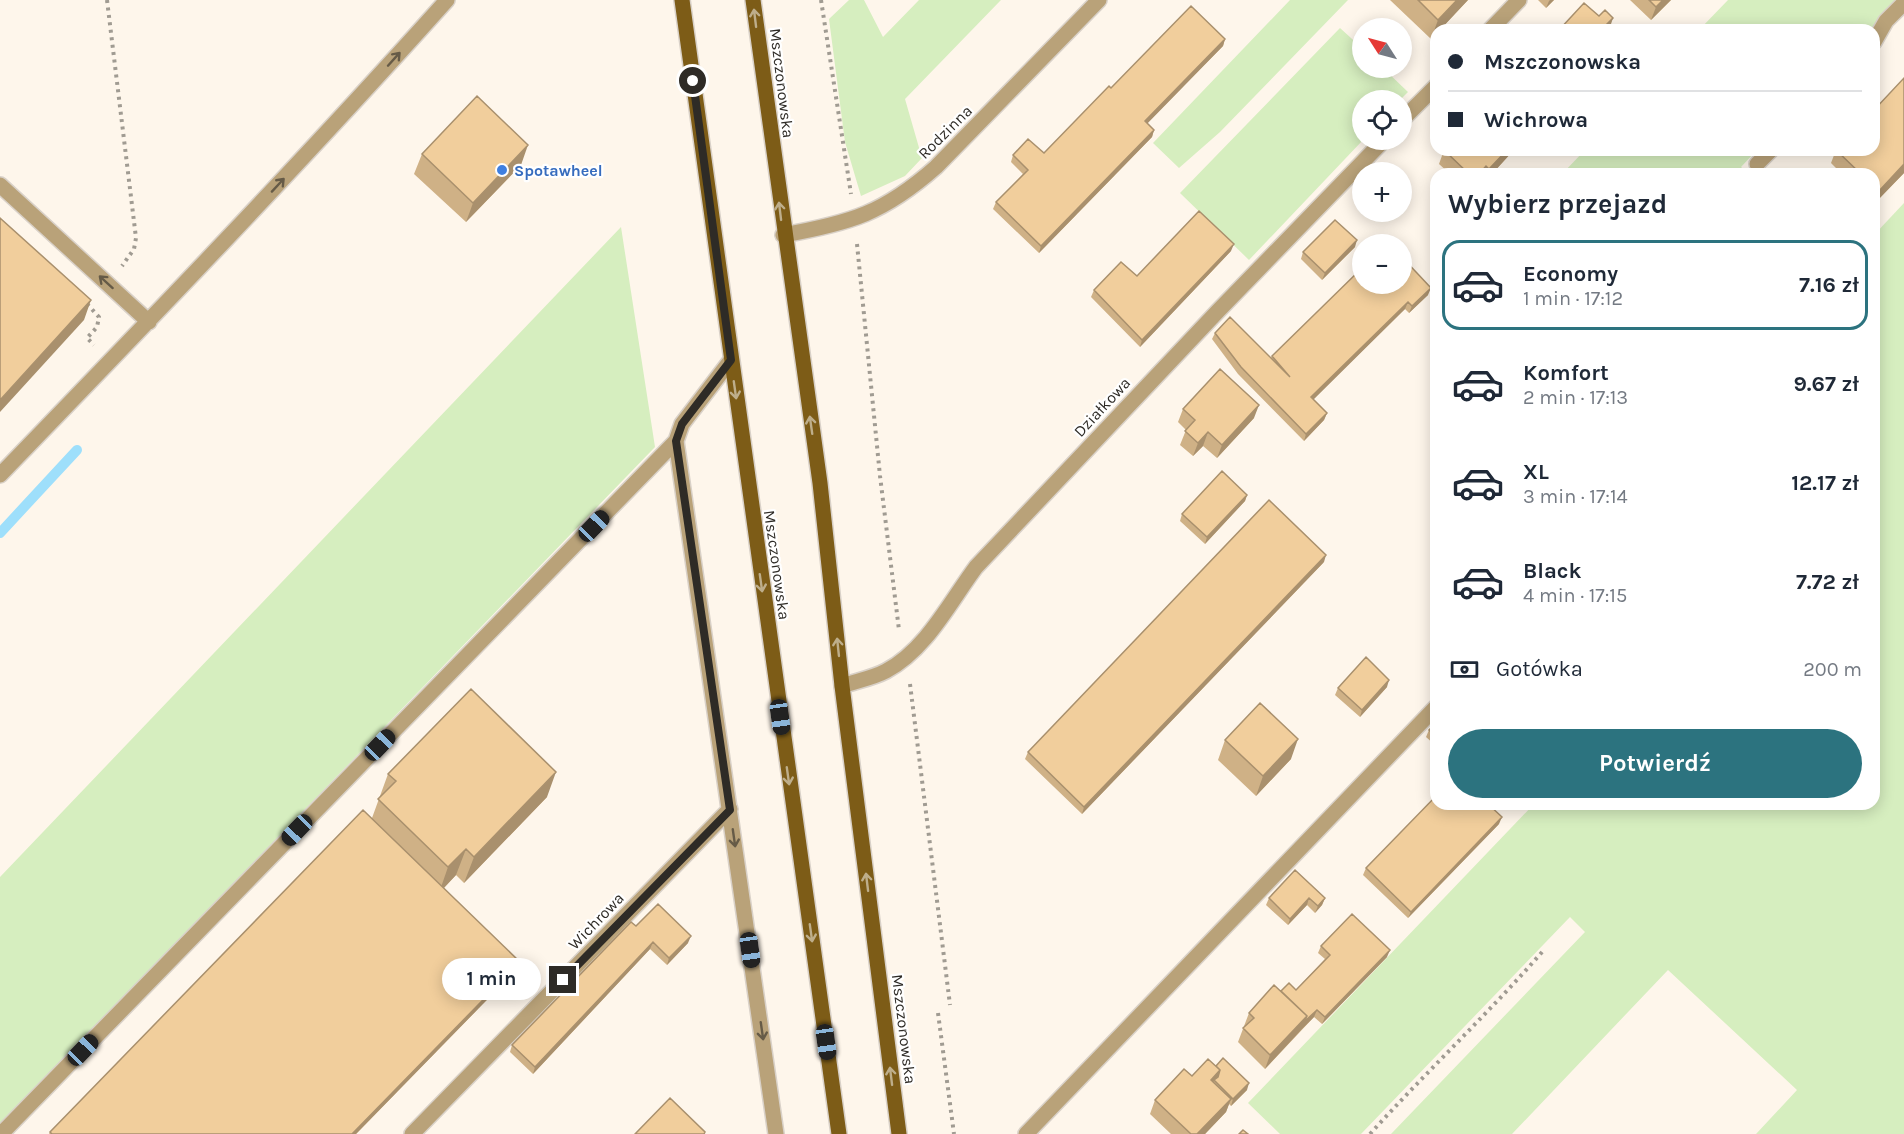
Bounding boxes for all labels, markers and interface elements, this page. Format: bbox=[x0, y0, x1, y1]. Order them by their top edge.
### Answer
one-way arrow bbox=[750, 9, 761, 29]
north arrow bbox=[1352, 18, 1412, 78]
map controls bbox=[1352, 18, 1412, 294]
street label: Mszczonowska bbox=[766, 27, 798, 139]
text: Mszczonowska bbox=[1484, 49, 1641, 75]
one-way arrow bbox=[387, 52, 401, 67]
route start bbox=[679, 67, 706, 94]
button: locate bbox=[1352, 90, 1412, 150]
street label: Rodzinna bbox=[914, 101, 976, 163]
text: Wichrowa bbox=[1484, 107, 1588, 133]
place label: Spotawheel bbox=[514, 161, 603, 180]
button: + bbox=[1352, 162, 1412, 222]
marker: Spotawheel bbox=[495, 163, 509, 177]
one-way arrow bbox=[270, 178, 284, 193]
text: Wybierz przejazd bbox=[1448, 188, 1667, 220]
one-way arrow bbox=[775, 202, 786, 222]
button: − bbox=[1352, 234, 1412, 294]
icon: car bbox=[1451, 258, 1505, 312]
text: Economy bbox=[1523, 261, 1618, 287]
text: 7.16 zł bbox=[1799, 272, 1859, 298]
one-way arrow bbox=[99, 275, 114, 289]
text: 1 min · 17:12 bbox=[1523, 287, 1623, 310]
icon: car bbox=[1451, 357, 1505, 411]
text: Komfort bbox=[1523, 360, 1609, 386]
text: 9.67 zł bbox=[1793, 371, 1859, 397]
street label: Działkowa bbox=[1070, 373, 1134, 441]
one-way arrow bbox=[729, 380, 740, 399]
text: 2 min · 17:13 bbox=[1523, 386, 1628, 409]
one-way arrow bbox=[806, 416, 817, 436]
icon: car bbox=[1451, 456, 1505, 510]
text: XL bbox=[1523, 459, 1549, 485]
text: 12.17 zł bbox=[1791, 470, 1859, 496]
text: 3 min · 17:14 bbox=[1523, 485, 1628, 508]
car bbox=[575, 507, 613, 545]
street label: Mszczonowska bbox=[760, 509, 794, 621]
icon: car bbox=[1451, 555, 1505, 609]
text: Black bbox=[1523, 558, 1582, 584]
text: 7.72 zł bbox=[1796, 569, 1859, 595]
one-way arrow bbox=[756, 573, 767, 593]
text: 4 min · 17:15 bbox=[1523, 584, 1627, 607]
one-way arrow bbox=[832, 638, 843, 658]
icon: cash bbox=[1448, 653, 1481, 686]
text: Gotówka bbox=[1496, 656, 1583, 682]
text: 200 m bbox=[1803, 658, 1862, 681]
car bbox=[769, 698, 791, 736]
car bbox=[361, 726, 399, 764]
button: Potwierdź bbox=[1448, 729, 1862, 798]
one-way arrow bbox=[783, 766, 794, 786]
car bbox=[278, 811, 316, 849]
one-way arrow bbox=[728, 828, 739, 847]
one-way arrow bbox=[861, 873, 872, 893]
street label: Wichrowa bbox=[564, 889, 628, 953]
one-way arrow bbox=[805, 923, 816, 942]
car bbox=[739, 931, 761, 969]
callout: 1 min bbox=[443, 959, 542, 1001]
route end bbox=[549, 966, 576, 993]
text: 1 min bbox=[466, 967, 517, 990]
street label: Mszczonowska bbox=[888, 973, 920, 1085]
one-way arrow bbox=[756, 1021, 767, 1040]
car bbox=[815, 1023, 837, 1061]
car bbox=[64, 1031, 102, 1069]
one-way arrow bbox=[886, 1067, 897, 1086]

